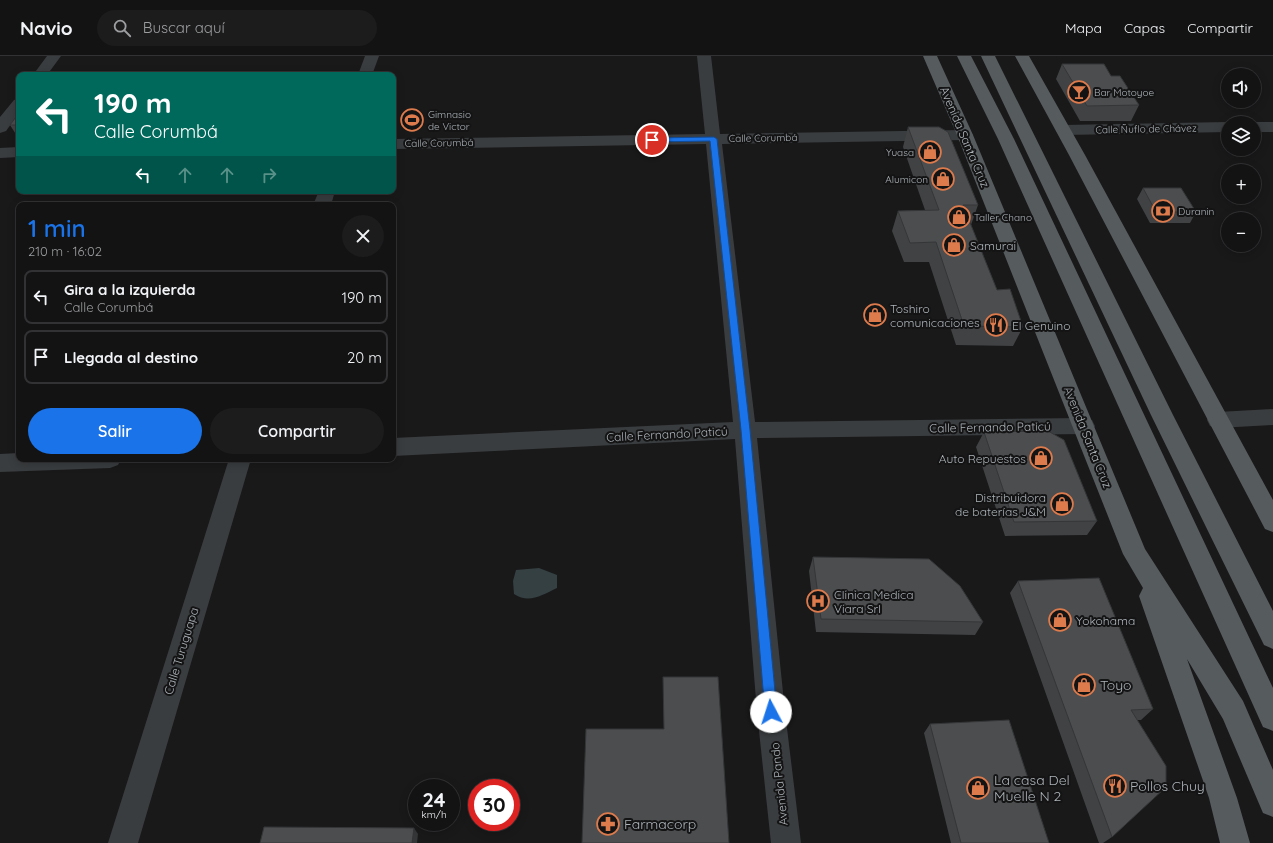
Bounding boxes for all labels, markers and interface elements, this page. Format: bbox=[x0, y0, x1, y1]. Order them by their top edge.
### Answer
search box bbox=[97, 10, 377, 46]
text: Navio bbox=[20, 16, 73, 40]
icon: search bbox=[111, 17, 133, 39]
text: Buscar aquí bbox=[143, 18, 225, 37]
text: Mapa bbox=[1065, 19, 1102, 37]
text: Capas bbox=[1124, 19, 1165, 37]
text: Compartir bbox=[1187, 19, 1253, 37]
map controls bbox=[1221, 68, 1261, 252]
button: sound bbox=[1221, 68, 1261, 108]
bar icon: Bar Motoyoe bbox=[1066, 79, 1092, 105]
street label: Avenida Santa Cruz bbox=[937, 84, 993, 190]
text: 190 m bbox=[94, 85, 172, 120]
place label: Bar Motoyoe bbox=[1094, 86, 1155, 99]
icon: left bbox=[28, 88, 80, 140]
sports icon: Gimnasio de Victor bbox=[399, 107, 425, 133]
place label: Gimnasio de Victor bbox=[428, 108, 471, 133]
button: layers bbox=[1221, 116, 1261, 156]
text: Calle Corumbá bbox=[94, 120, 218, 143]
street label: Calle Ñuflo de Chávez bbox=[1095, 122, 1197, 136]
pin bbox=[635, 123, 669, 157]
icon: arrive bbox=[641, 129, 663, 151]
street label: Calle Corumbá bbox=[728, 131, 798, 145]
street label: Calle Corumbá bbox=[404, 136, 474, 150]
shop icon: Yuasa bbox=[917, 139, 943, 165]
place label: Yuasa bbox=[886, 146, 914, 159]
icon: left bbox=[132, 164, 154, 186]
icon: ahead bbox=[174, 164, 196, 186]
icon: ahead bbox=[216, 164, 238, 186]
icon: right bbox=[258, 164, 280, 186]
button: + bbox=[1221, 164, 1261, 204]
shop icon: Alumicon bbox=[930, 166, 956, 192]
place label: Alumicon bbox=[885, 173, 928, 186]
bank icon: Duranin bbox=[1150, 198, 1176, 224]
shop icon: Taller Chano bbox=[946, 204, 972, 230]
place label: Duranin bbox=[1178, 205, 1214, 218]
place label: Taller Chano bbox=[974, 211, 1032, 224]
button: − bbox=[1221, 212, 1261, 252]
text: 1 min bbox=[28, 213, 86, 243]
button: close bbox=[342, 215, 384, 257]
shop icon: Samurai bbox=[941, 232, 967, 258]
place label: Samurai bbox=[970, 238, 1016, 253]
text: 210 m · 16:02 bbox=[28, 243, 102, 259]
text: Gira a la izquierda bbox=[64, 280, 196, 299]
icon: left bbox=[30, 286, 52, 308]
text: 190 m bbox=[341, 288, 382, 307]
text: Calle Corumbá bbox=[64, 299, 153, 315]
place label: Toshiro comunicaciones bbox=[890, 301, 980, 330]
shop icon: Toshiro comunicaciones bbox=[862, 302, 888, 328]
restaurant icon: El Genuino bbox=[983, 312, 1009, 338]
place label: El Genuino bbox=[1012, 318, 1071, 333]
icon: arrive bbox=[30, 346, 52, 368]
text: Llegada al destino bbox=[64, 348, 198, 367]
text: 20 m bbox=[347, 348, 382, 367]
street label: Avenida Santa Cruz bbox=[1061, 384, 1115, 490]
button: Salir bbox=[28, 408, 202, 454]
button: Compartir bbox=[210, 408, 384, 454]
street label: Calle Fernando Paticú bbox=[929, 418, 1051, 436]
street label: Calle Fernando Paticú bbox=[606, 423, 728, 445]
shop icon: Auto Repuestos bbox=[1028, 445, 1054, 471]
place label: Auto Repuestos bbox=[939, 451, 1026, 466]
place label: Distribuidora de baterías J&M bbox=[955, 490, 1046, 519]
shop icon: Distribuidora de baterías J&M bbox=[1049, 491, 1075, 517]
place label: Clinica Medica Viara Srl bbox=[834, 587, 913, 616]
hospital icon: Clinica Medica Viara Srl bbox=[805, 588, 831, 614]
street label: Calle Turuguapa bbox=[161, 605, 201, 697]
shop icon: Yokohama bbox=[1047, 607, 1073, 633]
place label: Yokohama bbox=[1076, 613, 1135, 628]
shop icon: Toyo bbox=[1071, 672, 1097, 698]
place label: Toyo bbox=[1100, 676, 1132, 694]
position arrow bbox=[750, 691, 792, 733]
street label: Avenida Pando bbox=[767, 742, 791, 826]
place label: La casa Del Muelle N 2 bbox=[994, 771, 1070, 805]
restaurant icon: Pollos Chuy bbox=[1102, 773, 1128, 799]
shop icon: La casa Del Muelle N 2 bbox=[965, 775, 991, 801]
place label: Pollos Chuy bbox=[1130, 777, 1205, 795]
speed limit sign: 30 bbox=[468, 779, 520, 831]
text: 24 bbox=[422, 787, 446, 812]
text: km/h bbox=[421, 808, 447, 821]
pharmacy icon: Farmacorp bbox=[595, 811, 621, 837]
place label: Farmacorp bbox=[624, 815, 696, 833]

